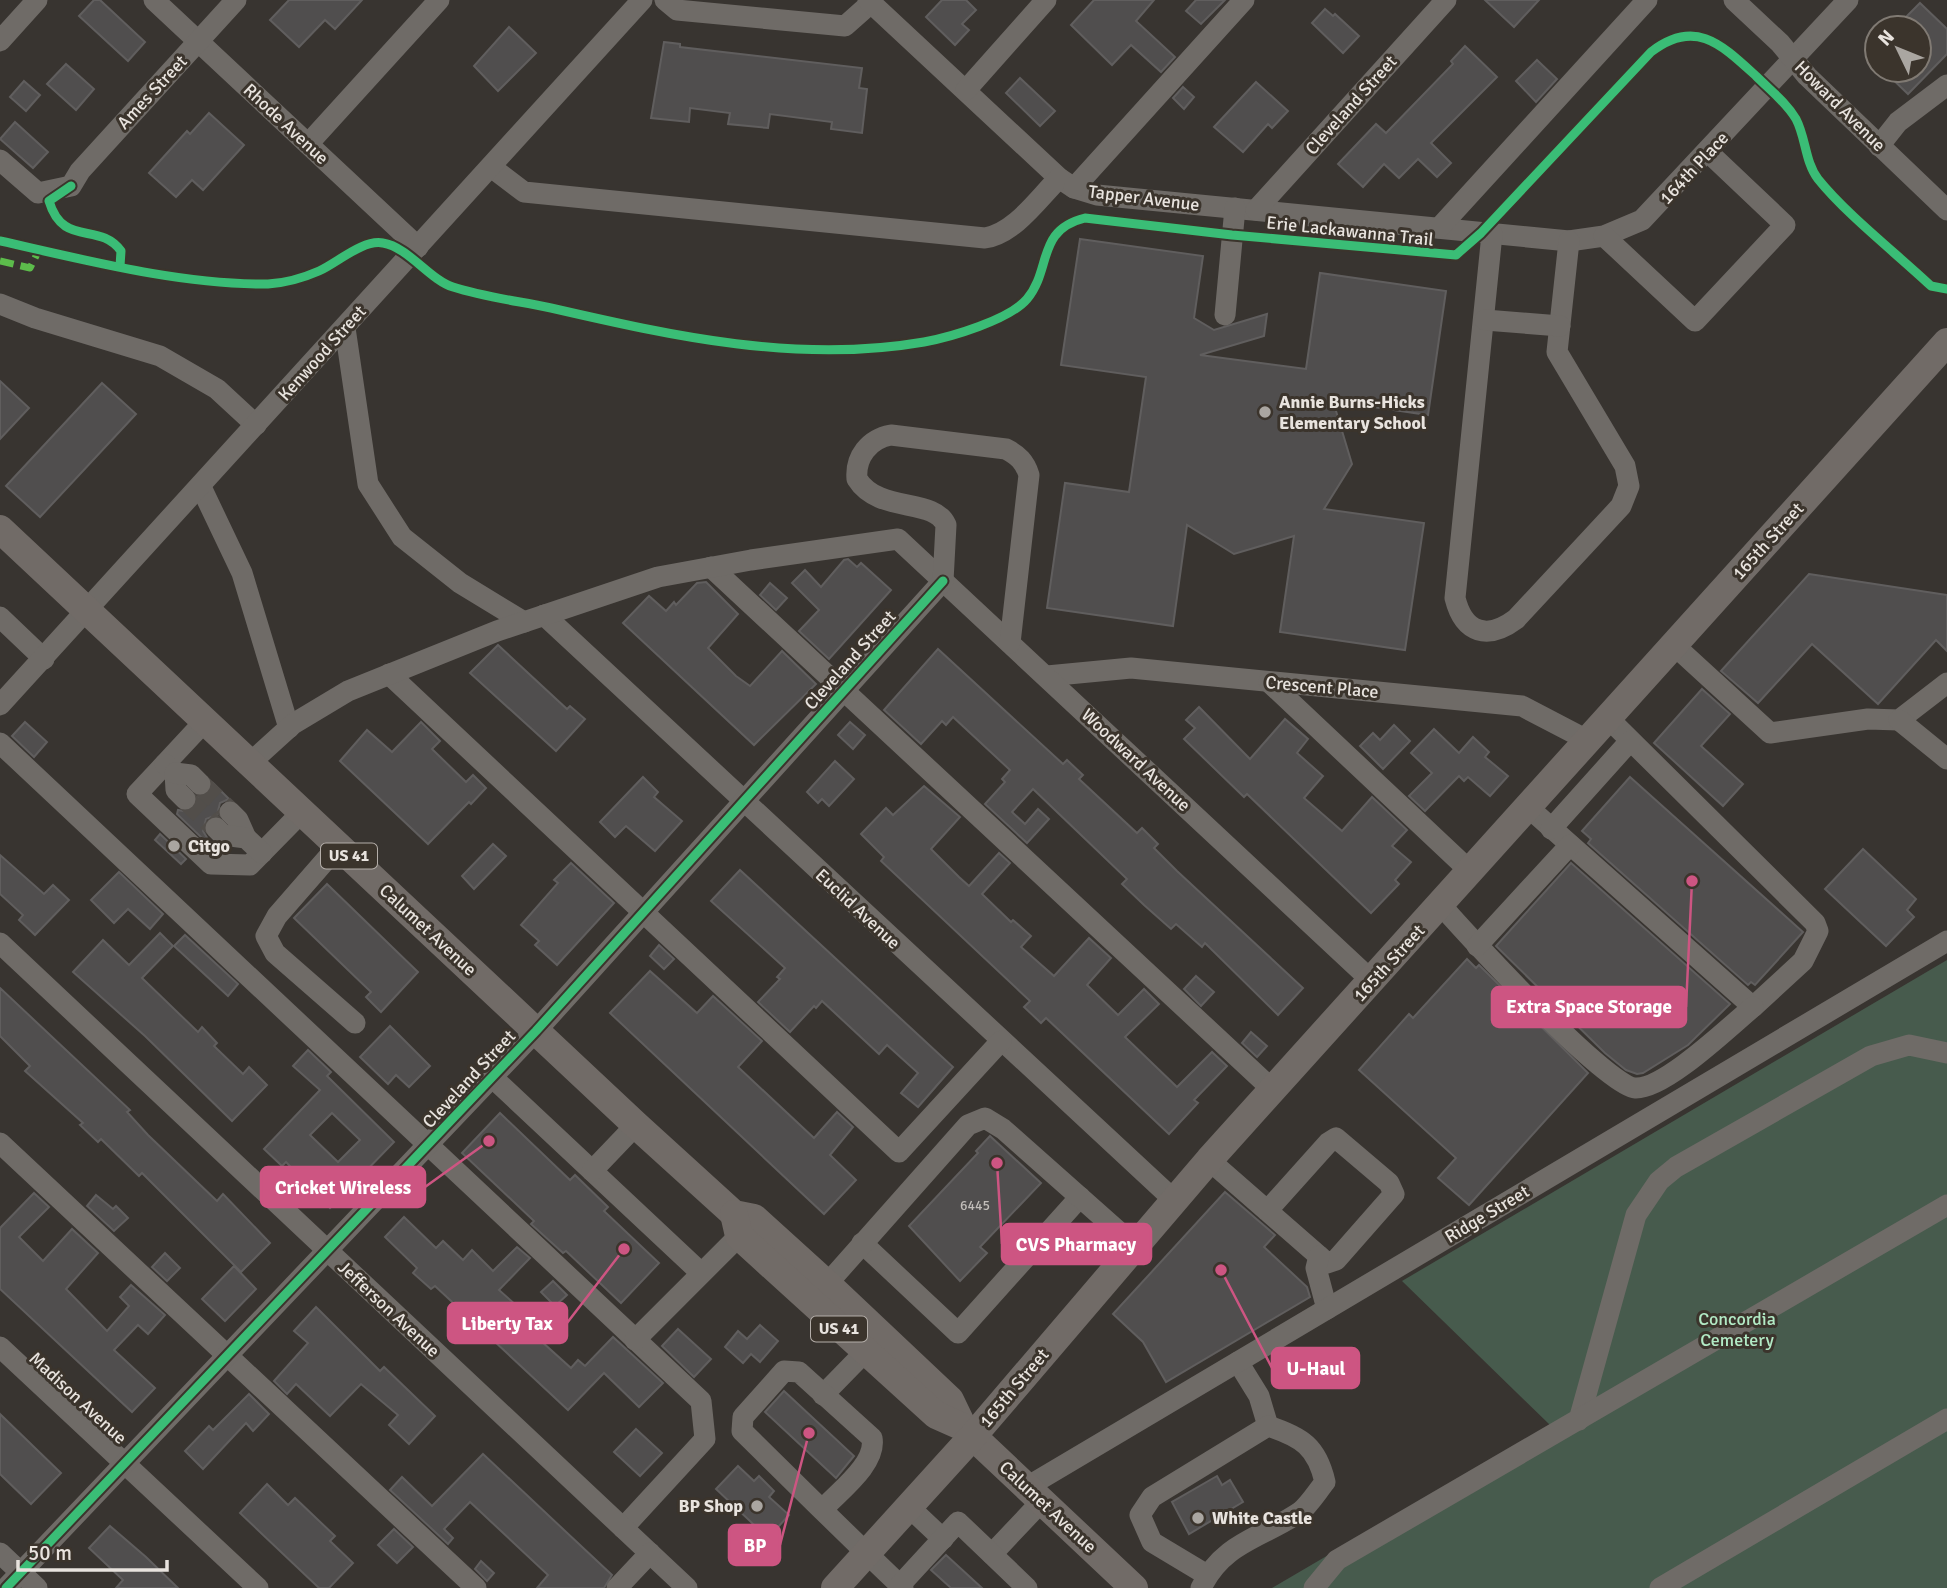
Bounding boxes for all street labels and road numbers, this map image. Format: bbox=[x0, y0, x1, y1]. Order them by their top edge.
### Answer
street label: Ames Street bbox=[112, 50, 192, 134]
street label: Cleveland Street bbox=[1301, 51, 1401, 159]
street label: Howard Avenue bbox=[1790, 56, 1890, 156]
street label: Rhode Avenue bbox=[239, 79, 333, 169]
street label: 164th Place bbox=[1655, 127, 1733, 209]
street label: Tapper Avenue bbox=[1087, 180, 1201, 216]
street label: Erie Lackawanna Trail bbox=[1265, 211, 1435, 251]
street label: Kenwood Street bbox=[273, 301, 371, 405]
street label: 165th Street bbox=[1728, 498, 1808, 584]
street label: Cleveland Street bbox=[800, 606, 900, 714]
street label: Crescent Place bbox=[1264, 671, 1380, 703]
street label: Woodward Avenue bbox=[1077, 704, 1195, 816]
road number: US 41 bbox=[321, 844, 377, 869]
street label: Euclid Avenue bbox=[811, 864, 905, 954]
street label: Calumet Avenue bbox=[375, 879, 481, 981]
street label: 165th Street bbox=[1349, 920, 1429, 1006]
street label: Cleveland Street bbox=[418, 1025, 520, 1133]
street label: Ridge Street bbox=[1441, 1180, 1533, 1248]
street label: Jefferson Avenue bbox=[333, 1256, 445, 1362]
road number: US 41 bbox=[811, 1316, 867, 1342]
street label: 165th Street bbox=[975, 1344, 1053, 1432]
street label: Madison Avenue bbox=[25, 1347, 131, 1449]
street label: Calumet Avenue bbox=[995, 1456, 1101, 1558]

